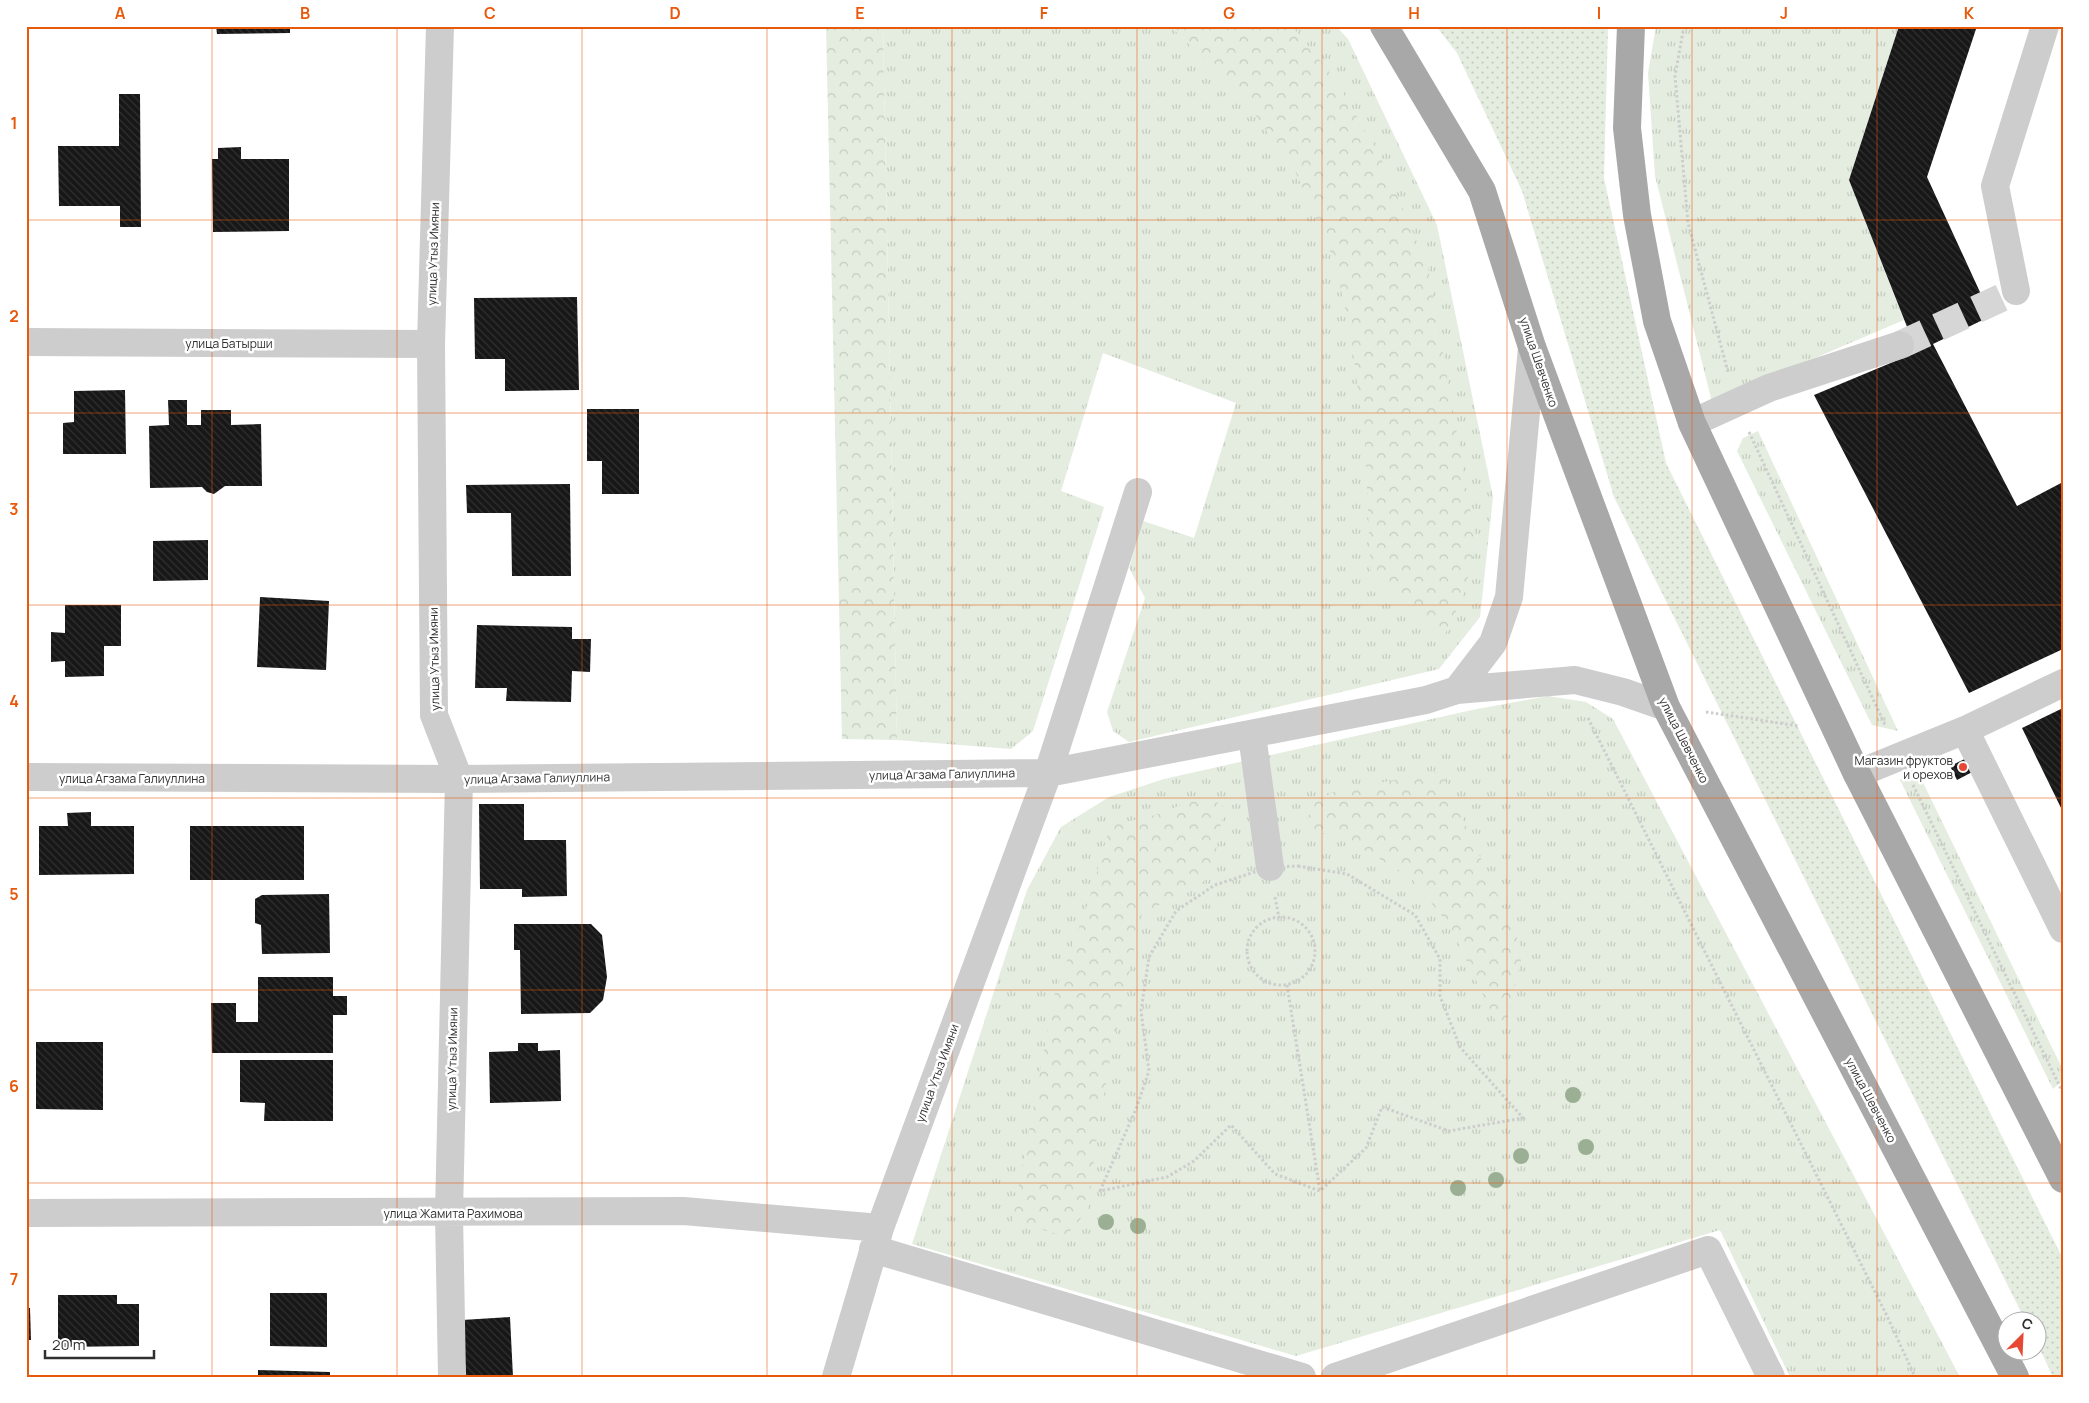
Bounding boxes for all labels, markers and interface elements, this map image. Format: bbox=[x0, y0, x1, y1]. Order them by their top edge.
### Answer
text: A bbox=[115, 2, 126, 24]
text: B bbox=[300, 2, 310, 24]
text: C bbox=[484, 2, 496, 24]
text: D bbox=[669, 2, 681, 24]
text: E bbox=[855, 2, 865, 24]
text: F bbox=[1040, 2, 1049, 24]
text: G bbox=[1223, 2, 1235, 24]
text: H bbox=[1408, 2, 1420, 24]
text: I bbox=[1597, 2, 1601, 24]
text: J bbox=[1780, 2, 1788, 24]
text: K bbox=[1964, 2, 1975, 24]
text: 1 bbox=[10, 112, 18, 134]
street label: улица Утыз Имяни bbox=[423, 202, 443, 306]
text: 2 bbox=[9, 305, 19, 327]
street label: улица Шевченко bbox=[1516, 315, 1562, 409]
street label: улица Батырши bbox=[185, 335, 273, 352]
text: 3 bbox=[9, 498, 19, 520]
street label: улица Утыз Имяни bbox=[425, 607, 443, 711]
text: 4 bbox=[9, 690, 19, 712]
street label: улица Шевченко bbox=[1655, 694, 1713, 786]
place label: Магазин фруктов и орехов bbox=[1855, 752, 1954, 783]
marker: Магазин фруктов и орехов bbox=[1957, 761, 1969, 773]
street label: улица Агзама Галиуллина bbox=[869, 764, 1015, 784]
street label: улица Агзама Галиуллина bbox=[464, 768, 610, 788]
street label: улица Агзама Галиуллина bbox=[59, 770, 205, 787]
text: 5 bbox=[9, 883, 19, 905]
street label: улица Утыз Имяни bbox=[443, 1007, 461, 1111]
street label: улица Утыз Имяни bbox=[911, 1021, 963, 1125]
street label: улица Шевченко bbox=[1841, 1054, 1901, 1146]
text: 6 bbox=[9, 1075, 19, 1097]
street label: улица Жамита Рахимова bbox=[383, 1205, 523, 1222]
text: 7 bbox=[10, 1268, 18, 1290]
north arrow bbox=[1996, 1310, 2046, 1360]
text: С bbox=[2019, 1313, 2036, 1334]
scale bar bbox=[45, 1328, 154, 1360]
text: 20 m bbox=[52, 1334, 85, 1355]

